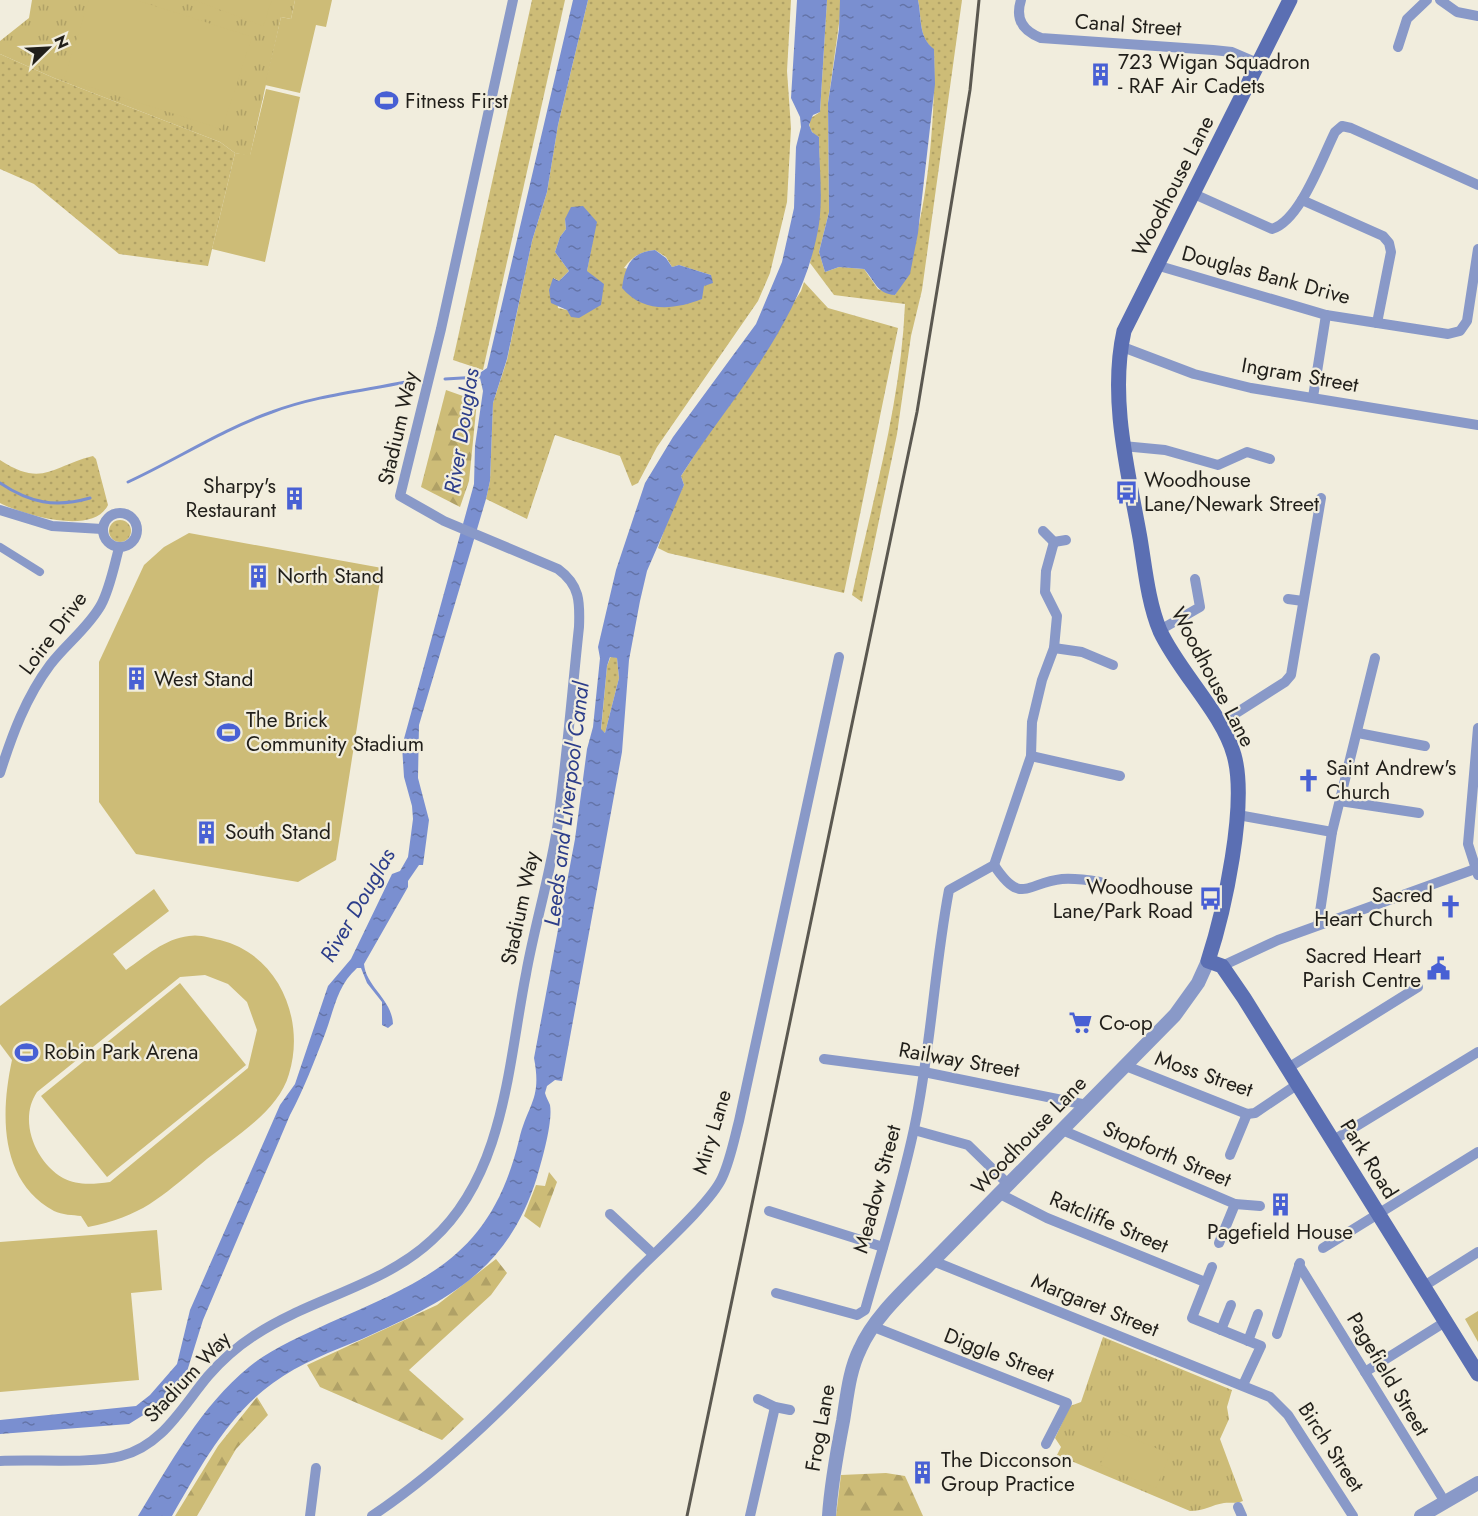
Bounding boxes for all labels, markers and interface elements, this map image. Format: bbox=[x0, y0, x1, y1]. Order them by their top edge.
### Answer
street label: Canal Street bbox=[1074, 6, 1182, 44]
north arrow bbox=[18, 18, 78, 78]
text: N bbox=[48, 32, 74, 53]
place label: 723 Wigan Squadron - RAF Air Cadets bbox=[1118, 47, 1310, 101]
building icon: 723 Wigan Squadron - RAF Air Cadets bbox=[1087, 61, 1113, 87]
place label: Fitness First bbox=[405, 86, 508, 116]
sports icon: Fitness First bbox=[374, 88, 400, 114]
street label: Woodhouse Lane bbox=[1125, 110, 1222, 262]
street label: Douglas Bank Drive bbox=[1178, 238, 1354, 312]
street label: Ingram Street bbox=[1239, 350, 1361, 400]
water label: River Douglas bbox=[435, 366, 487, 496]
street label: Stadium Way bbox=[370, 368, 426, 488]
place label: Woodhouse Lane/Newark Street bbox=[1144, 465, 1319, 519]
place label: Sharpy's Restaurant bbox=[185, 471, 276, 525]
bus stop icon: Woodhouse Lane/Newark Street bbox=[1113, 479, 1139, 505]
building icon: Sharpy's Restaurant bbox=[281, 485, 307, 511]
place label: North Stand bbox=[277, 561, 384, 591]
building icon: North Stand bbox=[246, 563, 272, 589]
street label: Loire Drive bbox=[12, 585, 94, 681]
street label: Woodhouse Lane bbox=[1163, 602, 1263, 752]
place label: West Stand bbox=[154, 664, 253, 694]
building icon: West Stand bbox=[123, 666, 149, 692]
water label: Leeds and Liverpool Canal bbox=[535, 679, 597, 928]
place label: The Brick Community Stadium bbox=[246, 705, 424, 759]
sports icon: The Brick Community Stadium bbox=[215, 719, 241, 745]
place label: Saint Andrew's Church bbox=[1326, 753, 1456, 807]
church icon: Saint Andrew's Church bbox=[1295, 767, 1321, 793]
place label: South Stand bbox=[225, 817, 331, 847]
building icon: South Stand bbox=[194, 819, 220, 845]
water label: River Douglas bbox=[311, 842, 403, 968]
street label: Stadium Way bbox=[493, 848, 547, 968]
place label: Woodhouse Lane/Park Road bbox=[1053, 872, 1193, 926]
place label: Sacred Heart Church bbox=[1314, 880, 1433, 934]
bus stop icon: Woodhouse Lane/Park Road bbox=[1198, 886, 1224, 912]
church icon: Sacred Heart Church bbox=[1438, 894, 1464, 920]
place label: Sacred Heart Parish Centre bbox=[1303, 941, 1421, 995]
public building icon: Sacred Heart Parish Centre bbox=[1426, 955, 1452, 981]
place label: Co-op bbox=[1099, 1008, 1153, 1038]
supermarket icon: Co-op bbox=[1068, 1010, 1094, 1036]
street label: Railway Street bbox=[896, 1035, 1022, 1085]
place label: Robin Park Arena bbox=[44, 1037, 198, 1067]
sports icon: Robin Park Arena bbox=[13, 1039, 39, 1065]
street label: Moss Street bbox=[1151, 1043, 1257, 1105]
street label: Woodhouse Lane bbox=[965, 1069, 1094, 1201]
street label: Miry Lane bbox=[685, 1086, 739, 1178]
street label: Stopforth Street bbox=[1098, 1113, 1236, 1195]
street label: Park Road bbox=[1333, 1113, 1405, 1205]
street label: Meadow Street bbox=[845, 1121, 909, 1257]
street label: Ratcliffe Street bbox=[1045, 1183, 1173, 1261]
building icon: Pagefield House bbox=[1267, 1191, 1293, 1217]
place label: Pagefield House bbox=[1207, 1217, 1353, 1247]
street label: Margaret Street bbox=[1027, 1266, 1163, 1344]
street label: Pagefield Street bbox=[1339, 1307, 1437, 1441]
street label: Diggle Street bbox=[940, 1320, 1058, 1390]
street label: Stadium Way bbox=[137, 1324, 238, 1430]
street label: Frog Lane bbox=[798, 1382, 842, 1474]
street label: Birch Street bbox=[1291, 1396, 1371, 1498]
place label: The Dicconson Group Practice bbox=[941, 1445, 1075, 1499]
building icon: The Dicconson Group Practice bbox=[910, 1459, 936, 1485]

